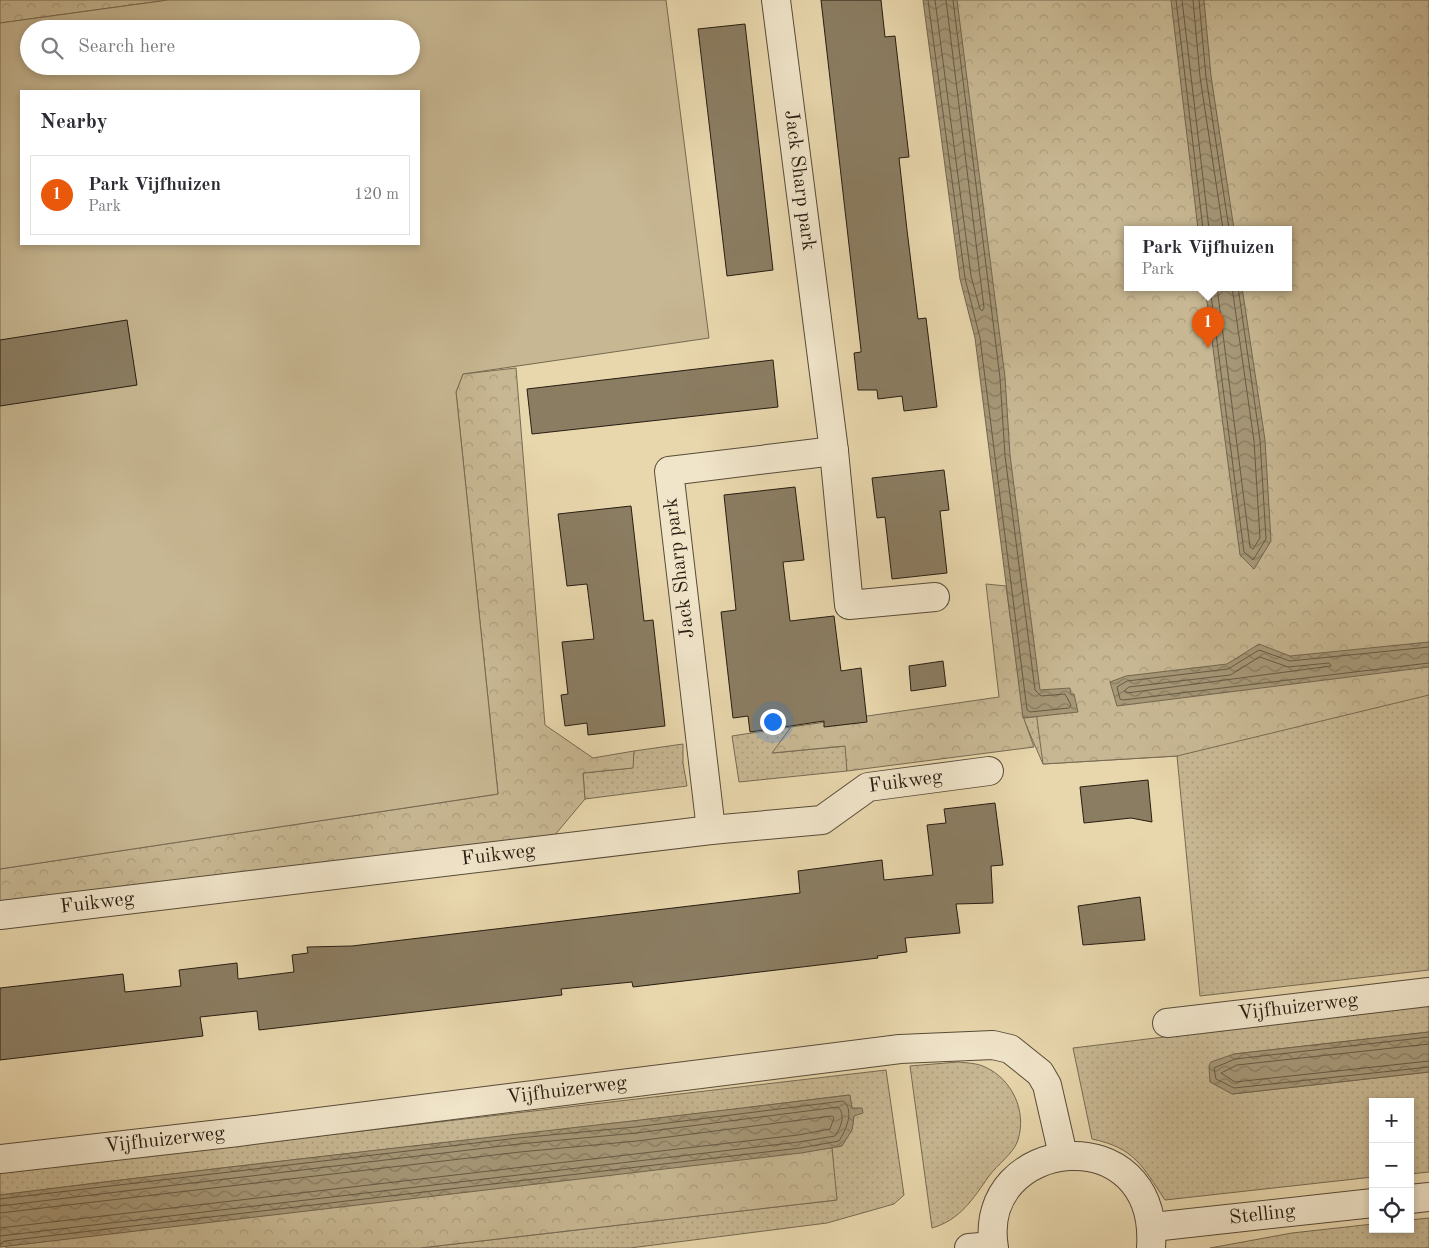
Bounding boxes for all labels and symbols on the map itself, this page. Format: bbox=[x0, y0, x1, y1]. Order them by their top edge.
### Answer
street label: Jack Sharp park bbox=[780, 109, 818, 252]
pin: 1 bbox=[1192, 307, 1224, 348]
street label: Jack Sharp park bbox=[661, 497, 699, 639]
your location bbox=[760, 709, 786, 735]
street label: Fuikweg bbox=[867, 767, 944, 797]
street label: Fuikweg bbox=[460, 841, 537, 870]
street label: Fuikweg bbox=[59, 889, 136, 918]
street label: Vijfhuizerweg bbox=[1237, 990, 1359, 1025]
street label: Vijfhuizerweg bbox=[506, 1073, 628, 1108]
street label: Vijfhuizerweg bbox=[104, 1124, 226, 1157]
street label: Stelling bbox=[1228, 1202, 1297, 1229]

